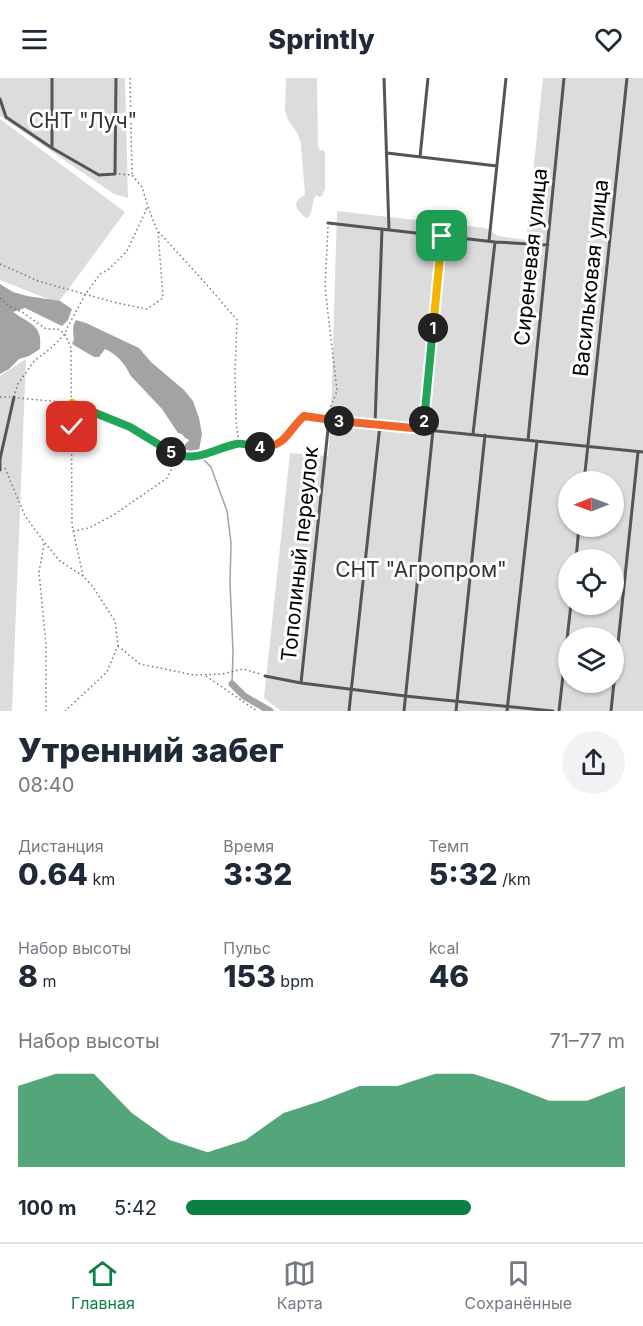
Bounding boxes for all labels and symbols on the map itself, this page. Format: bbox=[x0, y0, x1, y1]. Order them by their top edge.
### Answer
park label: СНТ "Луч" bbox=[29, 108, 137, 133]
street label: Сиреневая улица bbox=[509, 167, 552, 347]
street label: Васильковая улица bbox=[568, 178, 613, 378]
pin bbox=[416, 210, 467, 261]
pin: 1 bbox=[418, 313, 448, 343]
pin bbox=[46, 401, 97, 452]
pin: 3 bbox=[324, 406, 354, 436]
pin: 2 bbox=[409, 406, 439, 436]
pin: 4 bbox=[245, 432, 275, 462]
pin: 5 bbox=[156, 437, 186, 467]
street label: Тополиный переулок bbox=[276, 444, 323, 663]
north arrow bbox=[558, 471, 624, 537]
park label: СНТ "Агропром" bbox=[335, 557, 507, 582]

